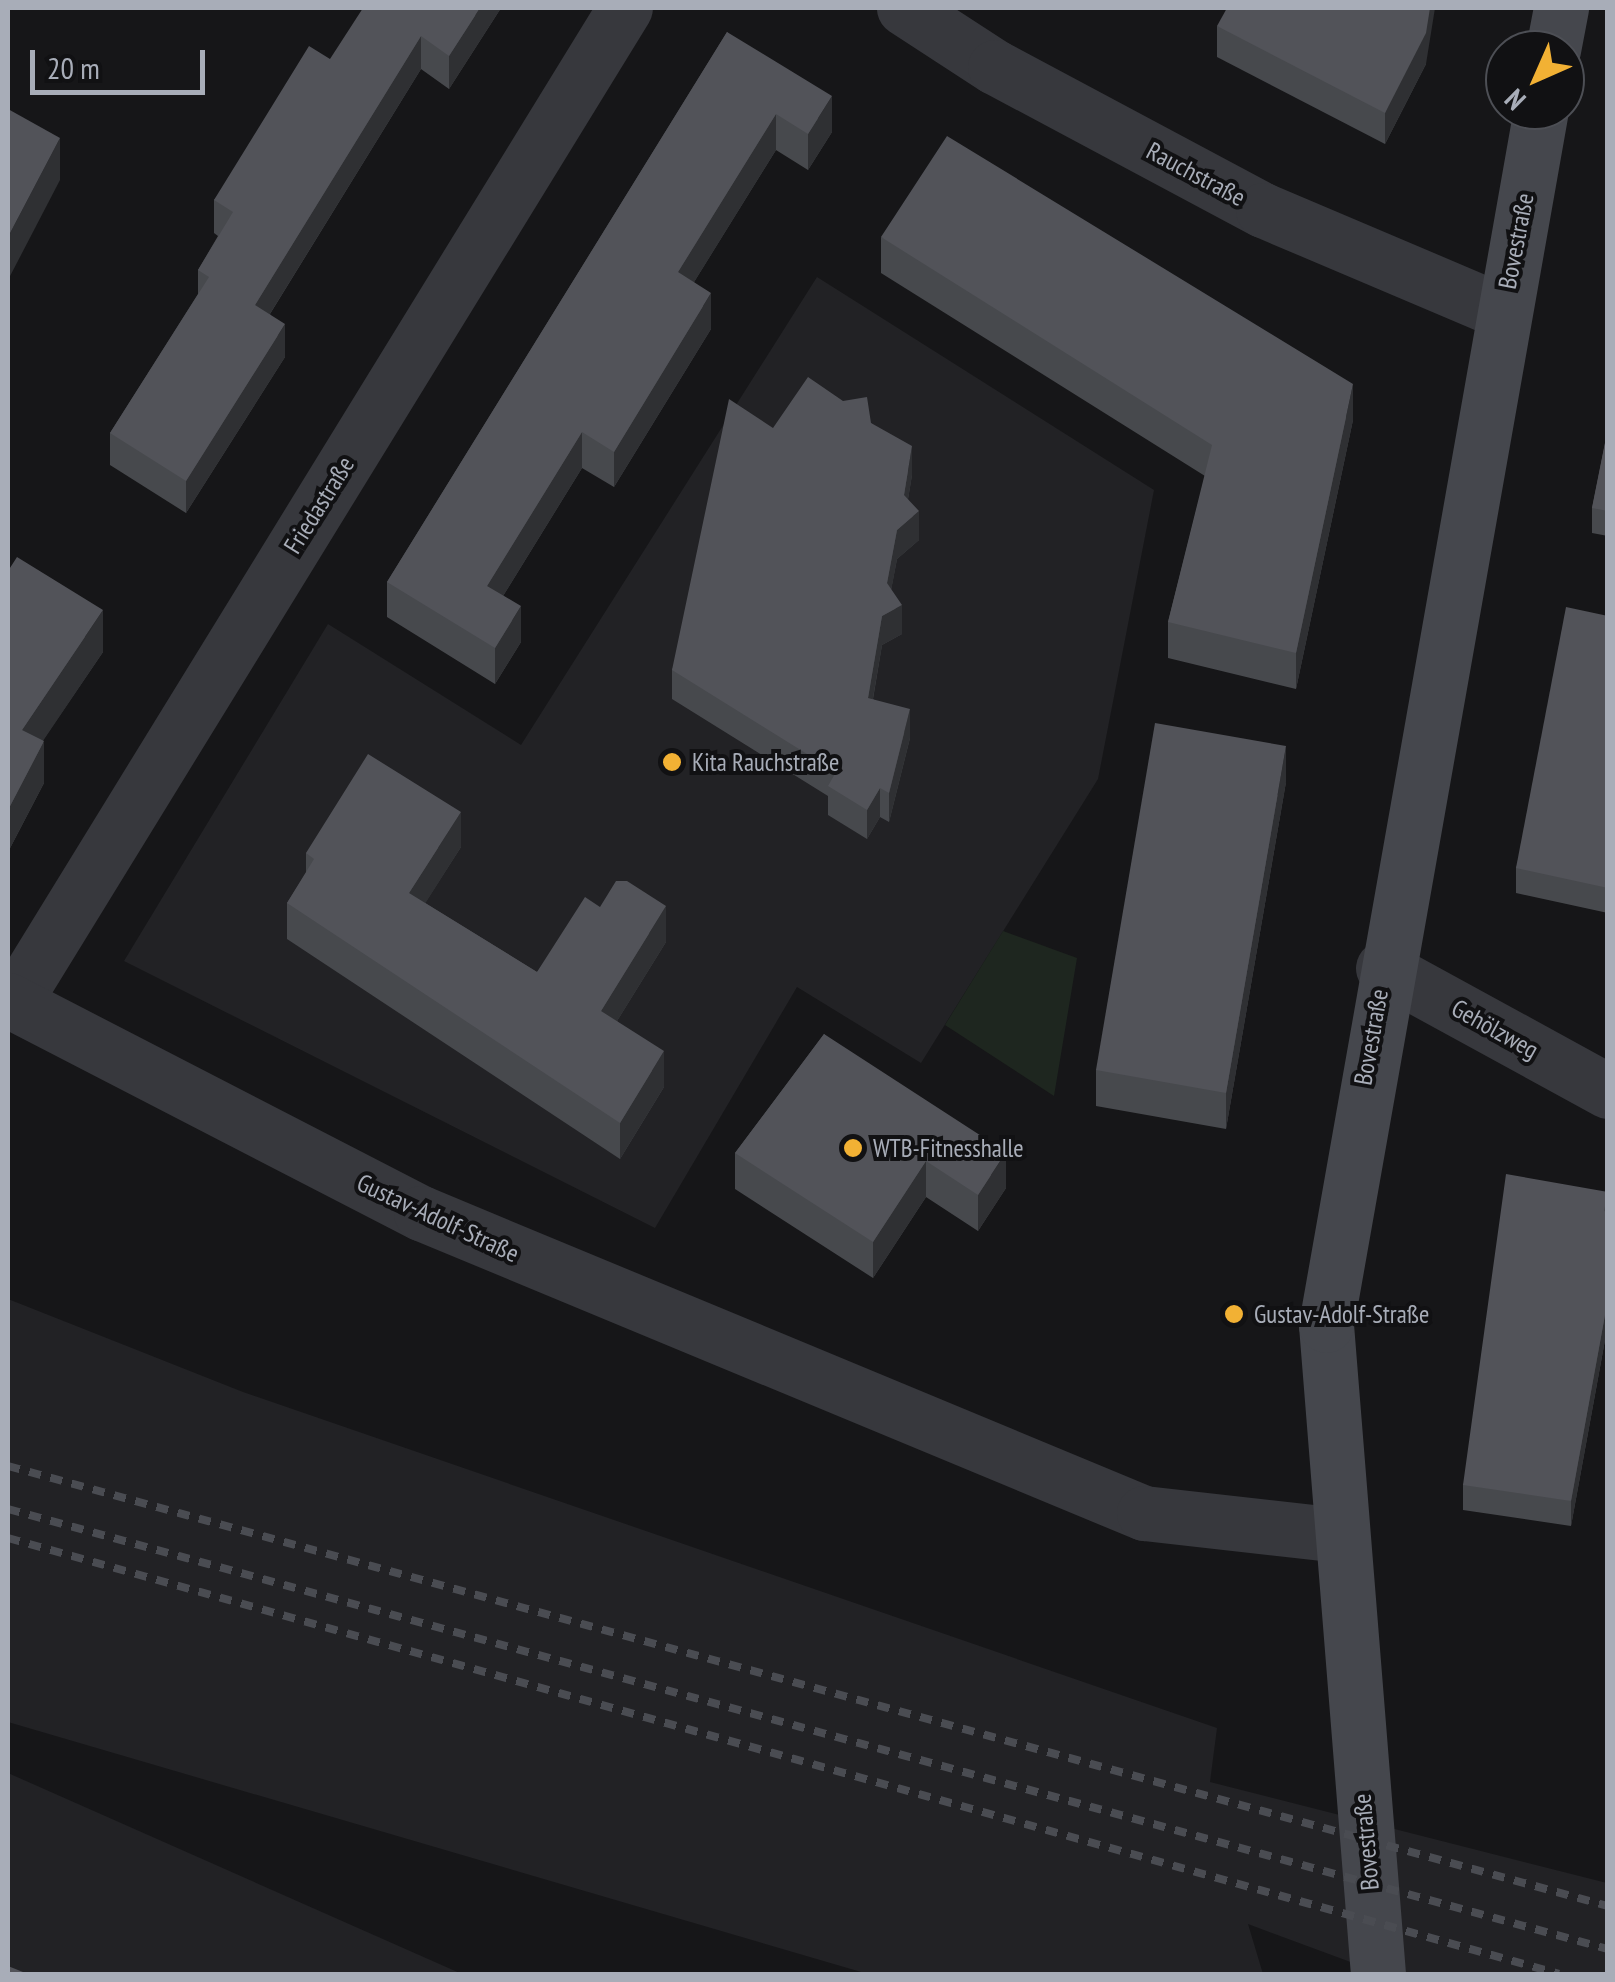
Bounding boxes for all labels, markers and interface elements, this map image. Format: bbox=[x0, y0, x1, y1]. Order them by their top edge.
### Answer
scale bar bbox=[35, 30, 210, 92]
north arrow bbox=[1485, 30, 1585, 130]
text: 20 m bbox=[47, 48, 100, 87]
text: N bbox=[1496, 82, 1533, 119]
street label: Rauchstraße bbox=[1142, 136, 1250, 212]
street label: Bovestraße bbox=[1492, 191, 1540, 291]
street label: Friedastraße bbox=[278, 451, 360, 559]
place label: Kita Rauchstraße bbox=[692, 747, 839, 777]
marker: Kita Rauchstraße bbox=[661, 751, 683, 773]
street label: Bovestraße bbox=[1348, 987, 1394, 1087]
street label: Gehölzweg bbox=[1446, 993, 1544, 1065]
place label: WTB-Fitnesshalle bbox=[873, 1133, 1024, 1163]
marker: WTB-Fitnesshalle bbox=[842, 1137, 864, 1159]
street label: Gustav-Adolf-Straße bbox=[352, 1167, 524, 1269]
place label: Gustav-Adolf-Straße bbox=[1254, 1299, 1429, 1329]
marker: Gustav-Adolf-Straße bbox=[1223, 1303, 1245, 1325]
street label: Bovestraße bbox=[1347, 1792, 1385, 1892]

